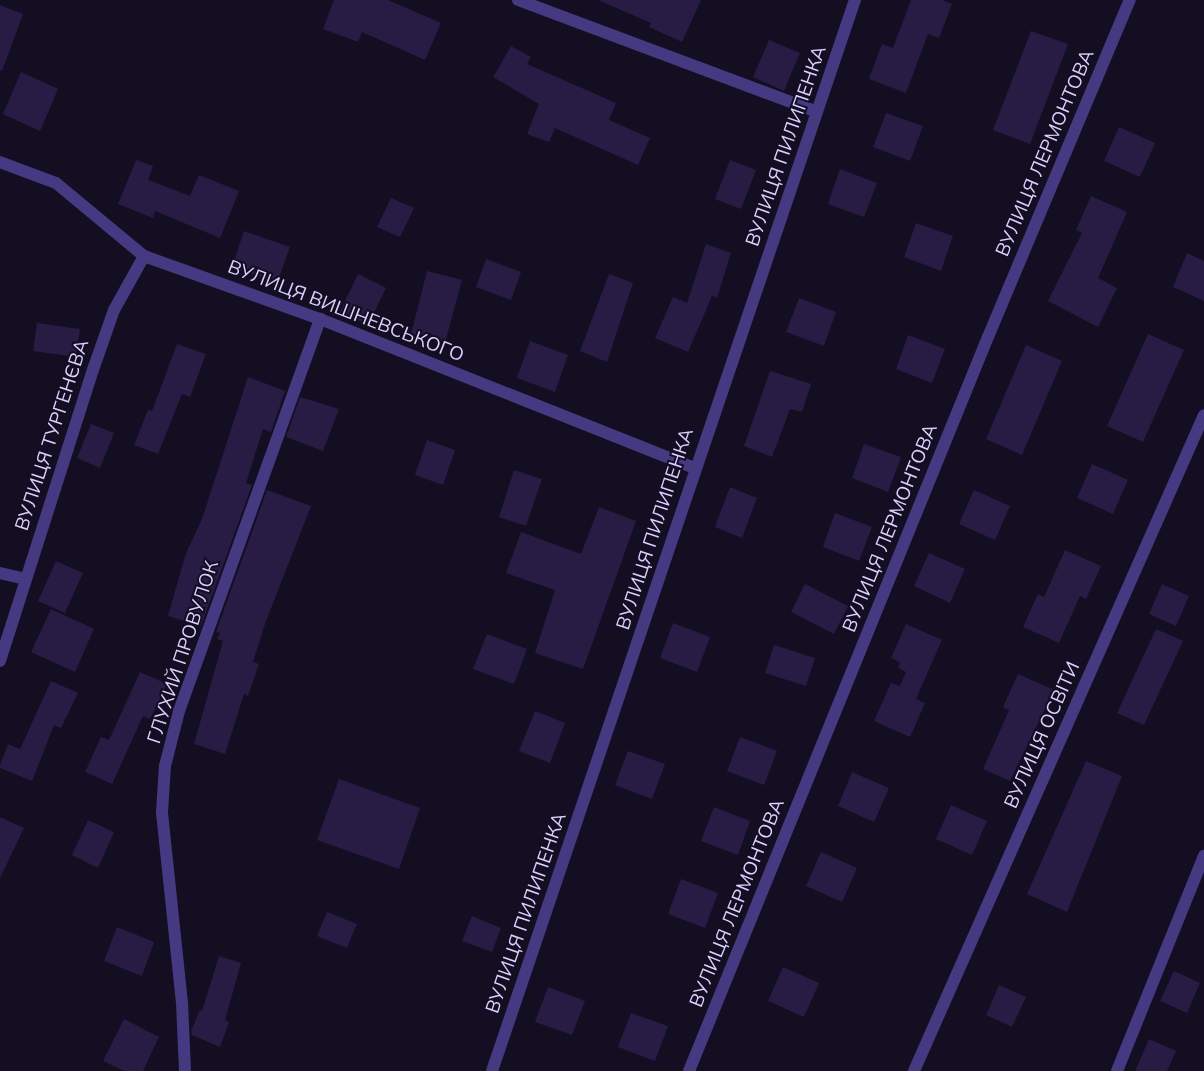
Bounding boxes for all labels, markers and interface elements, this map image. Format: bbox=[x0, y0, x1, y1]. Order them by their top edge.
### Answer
street label: ВУЛИЦЯ ПИЛИПЕНКА bbox=[741, 43, 831, 249]
street label: ВУЛИЦЯ ЛЕРМОНТОВА bbox=[991, 46, 1099, 260]
street label: ВУЛИЦЯ ВИШНЕВСЬКОГО bbox=[225, 255, 467, 367]
street label: ВУЛИЦЯ ТУРГЕНЄВА bbox=[10, 337, 94, 533]
street label: ВУЛИЦЯ ЛЕРМОНТОВА bbox=[838, 421, 942, 635]
street label: ВУЛИЦЯ ПИЛИПЕНКА bbox=[612, 425, 698, 633]
street label: ГЛУХИЙ ПРОВУЛОК bbox=[143, 558, 223, 746]
street label: ВУЛИЦЯ ОСВІТИ bbox=[999, 658, 1085, 812]
street label: ВУЛИЦЯ ЛЕРМОНТОВА bbox=[685, 796, 789, 1010]
street label: ВУЛИЦЯ ПИЛИПЕНКА bbox=[481, 810, 571, 1016]

